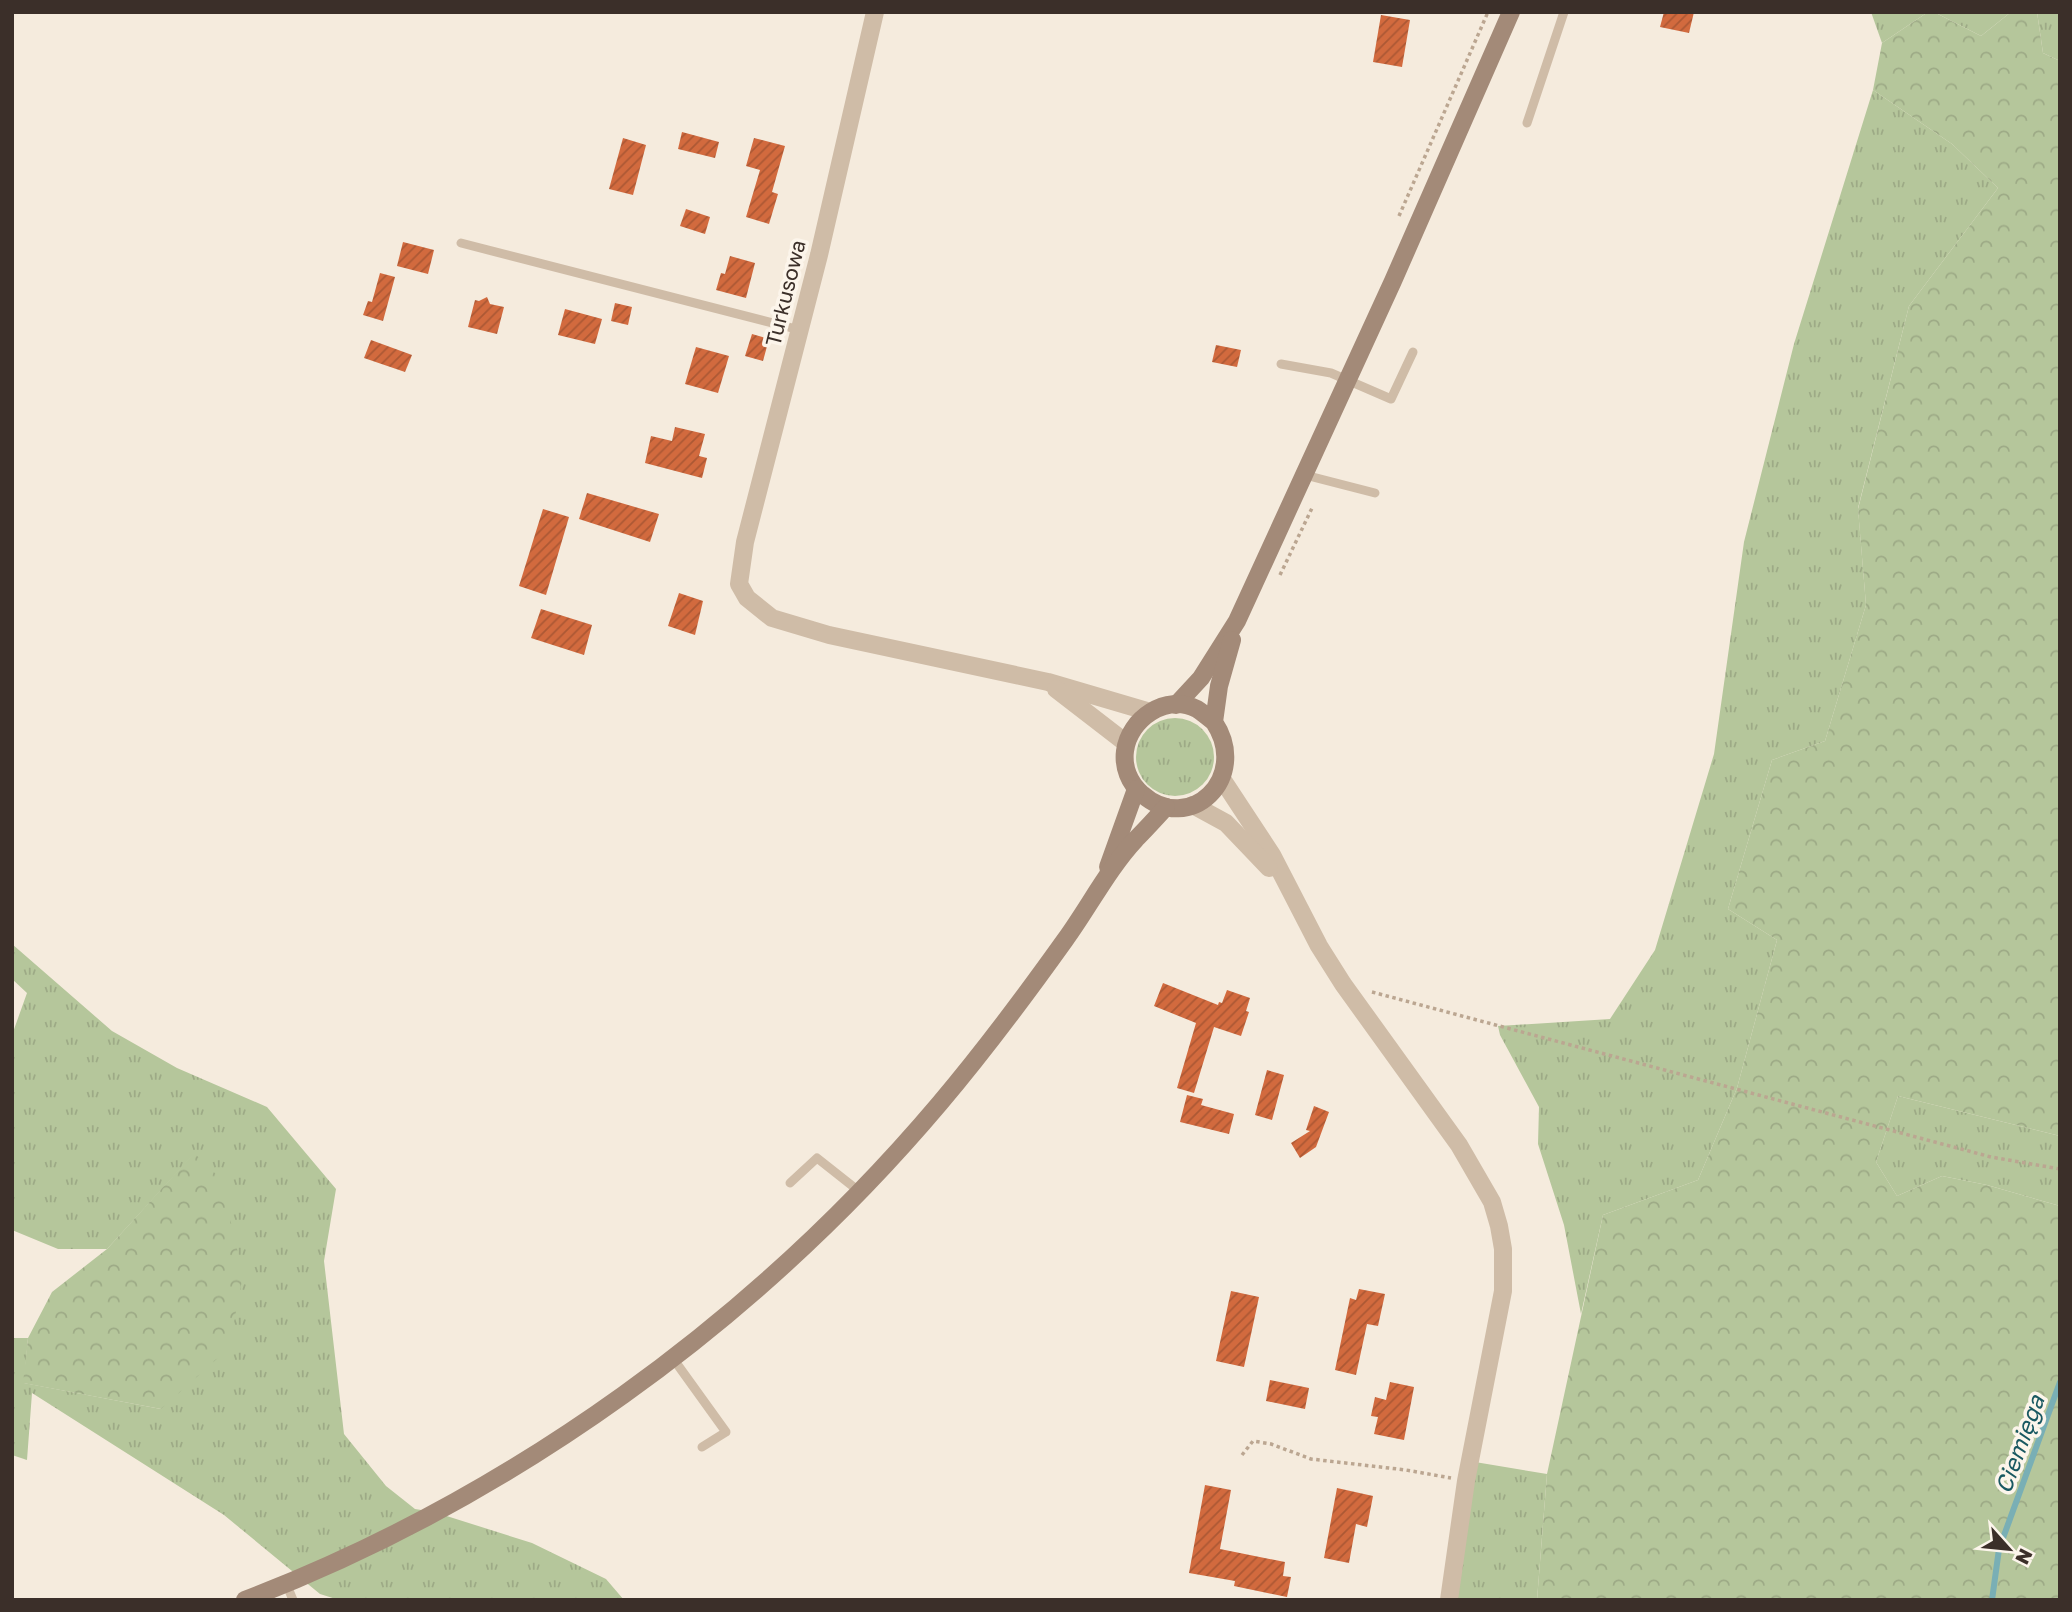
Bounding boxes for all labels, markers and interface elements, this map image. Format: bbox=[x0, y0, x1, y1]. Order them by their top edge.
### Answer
street label: Turkusowa bbox=[759, 237, 811, 349]
water label: Ciemięga bbox=[1988, 1390, 2050, 1497]
north arrow bbox=[1974, 1514, 2044, 1584]
text: N bbox=[2011, 1545, 2038, 1569]

